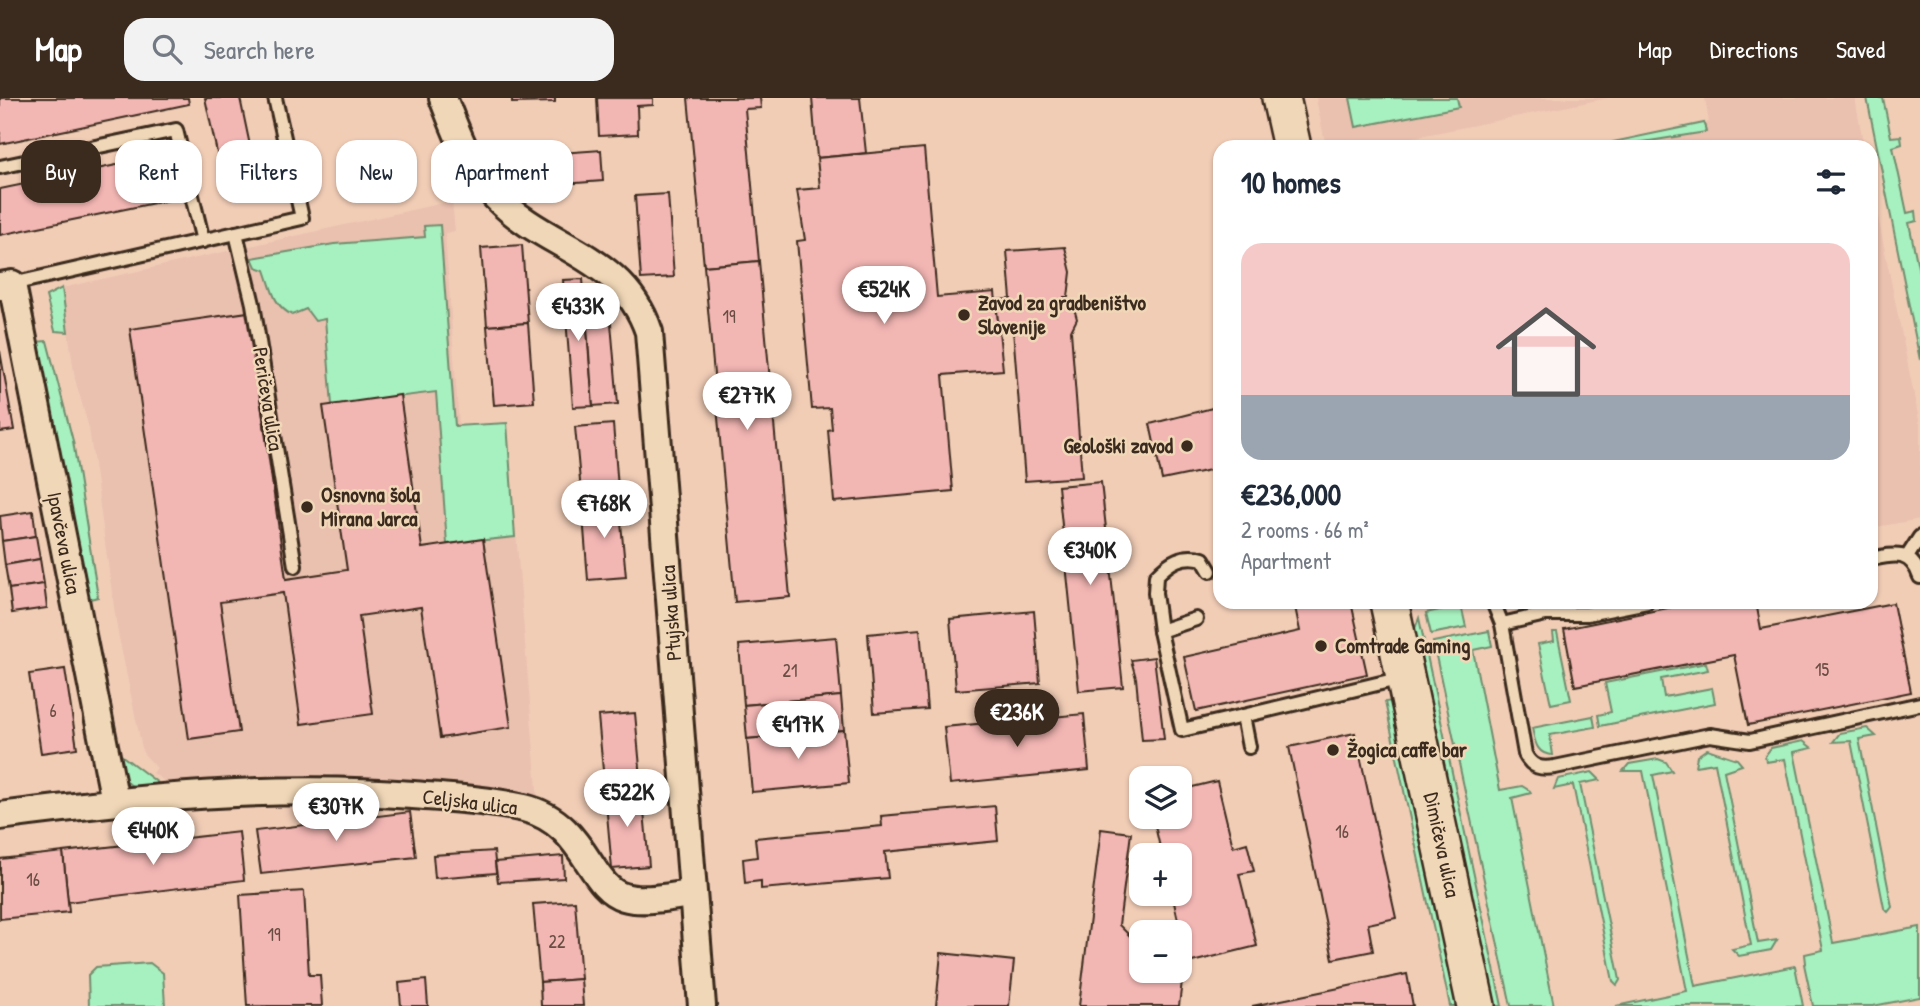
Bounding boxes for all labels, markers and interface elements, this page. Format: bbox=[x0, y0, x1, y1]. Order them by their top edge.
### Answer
search box bbox=[124, 18, 614, 81]
text: Map bbox=[35, 27, 82, 71]
icon: search bbox=[148, 30, 186, 68]
text: Search here bbox=[204, 32, 315, 67]
text: Map bbox=[1638, 33, 1672, 65]
text: Directions bbox=[1710, 33, 1798, 65]
text: Saved bbox=[1836, 33, 1885, 65]
chip: Buy bbox=[21, 140, 101, 203]
chip: Rent bbox=[115, 140, 202, 203]
chip: Filters bbox=[216, 140, 322, 203]
chip: New bbox=[336, 140, 417, 203]
chip: Apartment bbox=[431, 140, 573, 203]
text: 10 homes bbox=[1241, 162, 1341, 202]
icon: filters bbox=[1812, 163, 1850, 201]
pin: €524K bbox=[835, 266, 933, 326]
text: €524K bbox=[858, 273, 910, 304]
pin: €433K bbox=[529, 284, 627, 343]
place label: Zavod za gradbeništvo Slovenije bbox=[978, 288, 1147, 341]
icon: home bbox=[1483, 289, 1609, 415]
text: €433K bbox=[552, 290, 604, 321]
house number: 19 bbox=[722, 304, 736, 329]
marker: Zavod za gradbeništvo Slovenije bbox=[956, 307, 972, 323]
street label: Peričeva ulica bbox=[246, 345, 291, 453]
pin: €277K bbox=[698, 372, 796, 432]
text: €277K bbox=[719, 379, 775, 410]
place label: Geološki zavod bbox=[1063, 431, 1174, 460]
marker: Geološki zavod bbox=[1179, 438, 1195, 454]
text: €236,000 bbox=[1241, 474, 1341, 514]
place label: Osnovna šola Mirana Jarca bbox=[321, 480, 421, 533]
pin: €768K bbox=[555, 480, 653, 540]
text: €768K bbox=[577, 487, 631, 518]
street label: Ipavčeva ulica bbox=[40, 489, 89, 597]
marker: Osnovna šola Mirana Jarca bbox=[299, 499, 315, 515]
text: 2 rooms · 66 m² bbox=[1241, 514, 1369, 545]
pin: €340K bbox=[1041, 528, 1139, 587]
text: €340K bbox=[1064, 534, 1116, 565]
text: Apartment bbox=[1241, 545, 1331, 576]
street label: Ptujska ulica bbox=[653, 564, 688, 662]
place label: Comtrade Gaming bbox=[1335, 631, 1470, 661]
marker: Comtrade Gaming bbox=[1313, 638, 1329, 654]
house number: 15 bbox=[1815, 657, 1829, 682]
house number: 21 bbox=[783, 658, 797, 683]
pin: €236K bbox=[968, 690, 1066, 749]
text: €236K bbox=[990, 696, 1044, 727]
house number: 6 bbox=[49, 698, 57, 723]
pin: €417K bbox=[749, 702, 847, 761]
text: €417K bbox=[772, 708, 824, 739]
place label: Žogica caffe bar bbox=[1347, 735, 1468, 765]
marker: Žogica caffe bar bbox=[1325, 742, 1341, 758]
map controls bbox=[1129, 766, 1192, 983]
button: layers bbox=[1129, 766, 1192, 829]
pin: €522K bbox=[578, 770, 676, 829]
text: €522K bbox=[600, 776, 654, 807]
street label: Celjska ulica bbox=[421, 781, 519, 822]
pin: €307K bbox=[287, 784, 385, 843]
text: €307K bbox=[308, 790, 364, 821]
street label: Dimičeva ulica bbox=[1417, 790, 1468, 900]
pin: €440K bbox=[104, 808, 202, 867]
text: €440K bbox=[128, 814, 178, 845]
house number: 16 bbox=[1335, 819, 1349, 844]
button: + bbox=[1129, 843, 1192, 906]
house number: 16 bbox=[26, 867, 40, 892]
button: − bbox=[1129, 920, 1192, 983]
house number: 19 bbox=[267, 922, 281, 947]
house number: 22 bbox=[549, 929, 566, 954]

